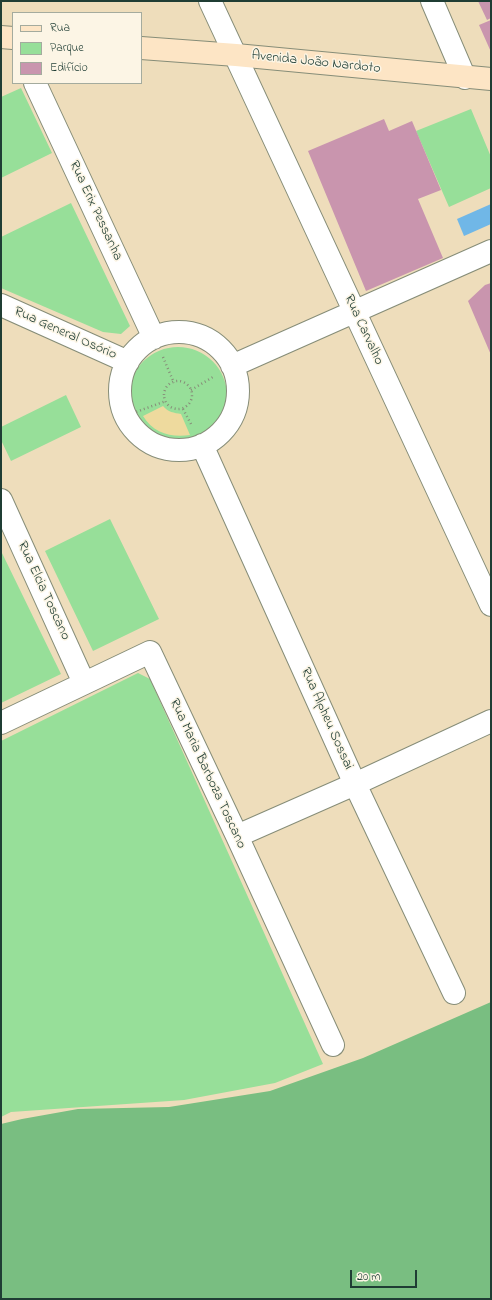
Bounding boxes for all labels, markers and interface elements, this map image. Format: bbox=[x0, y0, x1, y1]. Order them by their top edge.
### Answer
legend bbox=[12, 12, 142, 84]
text: Rua bbox=[50, 19, 70, 37]
text: Parque bbox=[50, 39, 84, 57]
street label: Avenida João Nardoto bbox=[251, 48, 381, 78]
text: Edifício bbox=[50, 59, 88, 77]
street label: Rua Erix Pessanha bbox=[64, 158, 126, 264]
street label: Rua Carvalho bbox=[339, 292, 387, 368]
street label: Rua General Osório bbox=[11, 304, 119, 364]
street label: Rua Elcia Toscano bbox=[13, 539, 73, 643]
street label: Rua Alpheu Sossai bbox=[296, 665, 356, 773]
street label: Rua Maria Barboza Toscano bbox=[165, 696, 249, 852]
scale bar bbox=[352, 1262, 419, 1288]
text: 20 m bbox=[357, 1268, 380, 1286]

